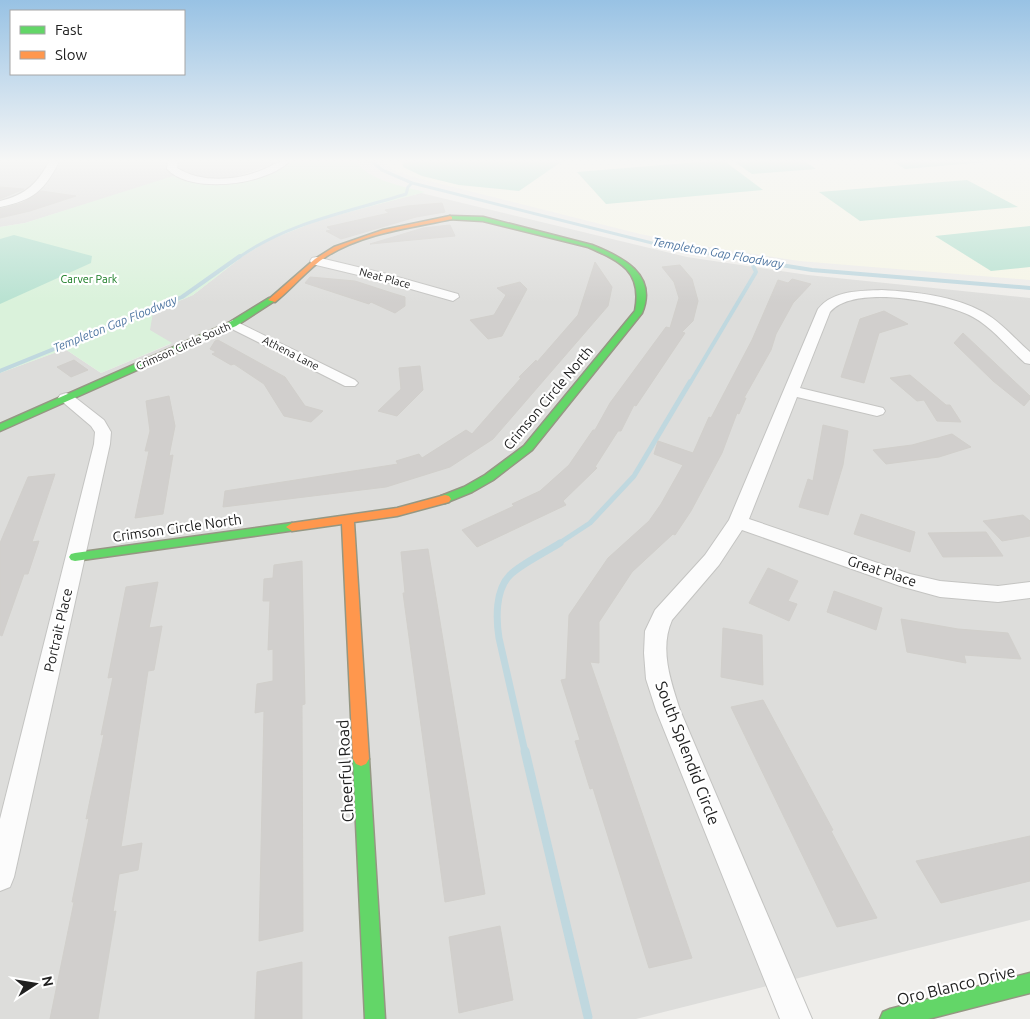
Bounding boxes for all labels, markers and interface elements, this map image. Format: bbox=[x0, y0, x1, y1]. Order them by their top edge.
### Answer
legend bbox=[10, 10, 185, 75]
text: Fast bbox=[55, 21, 83, 38]
text: Slow bbox=[55, 46, 88, 63]
water label: Templeton Gap Floodway bbox=[652, 235, 785, 270]
street label: Neat Place bbox=[358, 265, 412, 291]
park label: Carver Park bbox=[61, 273, 118, 285]
water label: Templeton Gap Floodway bbox=[51, 293, 179, 354]
street label: Crimson Circle South bbox=[134, 320, 232, 372]
street label: Athena Lane bbox=[261, 334, 321, 372]
street label: Crimson Circle North bbox=[500, 343, 596, 453]
street label: Crimson Circle North bbox=[111, 511, 243, 545]
street label: Great Place bbox=[845, 552, 919, 590]
street label: Portrait Place bbox=[41, 587, 75, 673]
street label: South Splendid Circle bbox=[652, 679, 724, 827]
street label: Cheerful Road bbox=[333, 719, 357, 823]
north arrow bbox=[10, 959, 60, 1009]
street label: Oro Blanco Drive bbox=[895, 962, 1017, 1008]
text: N bbox=[39, 975, 57, 988]

